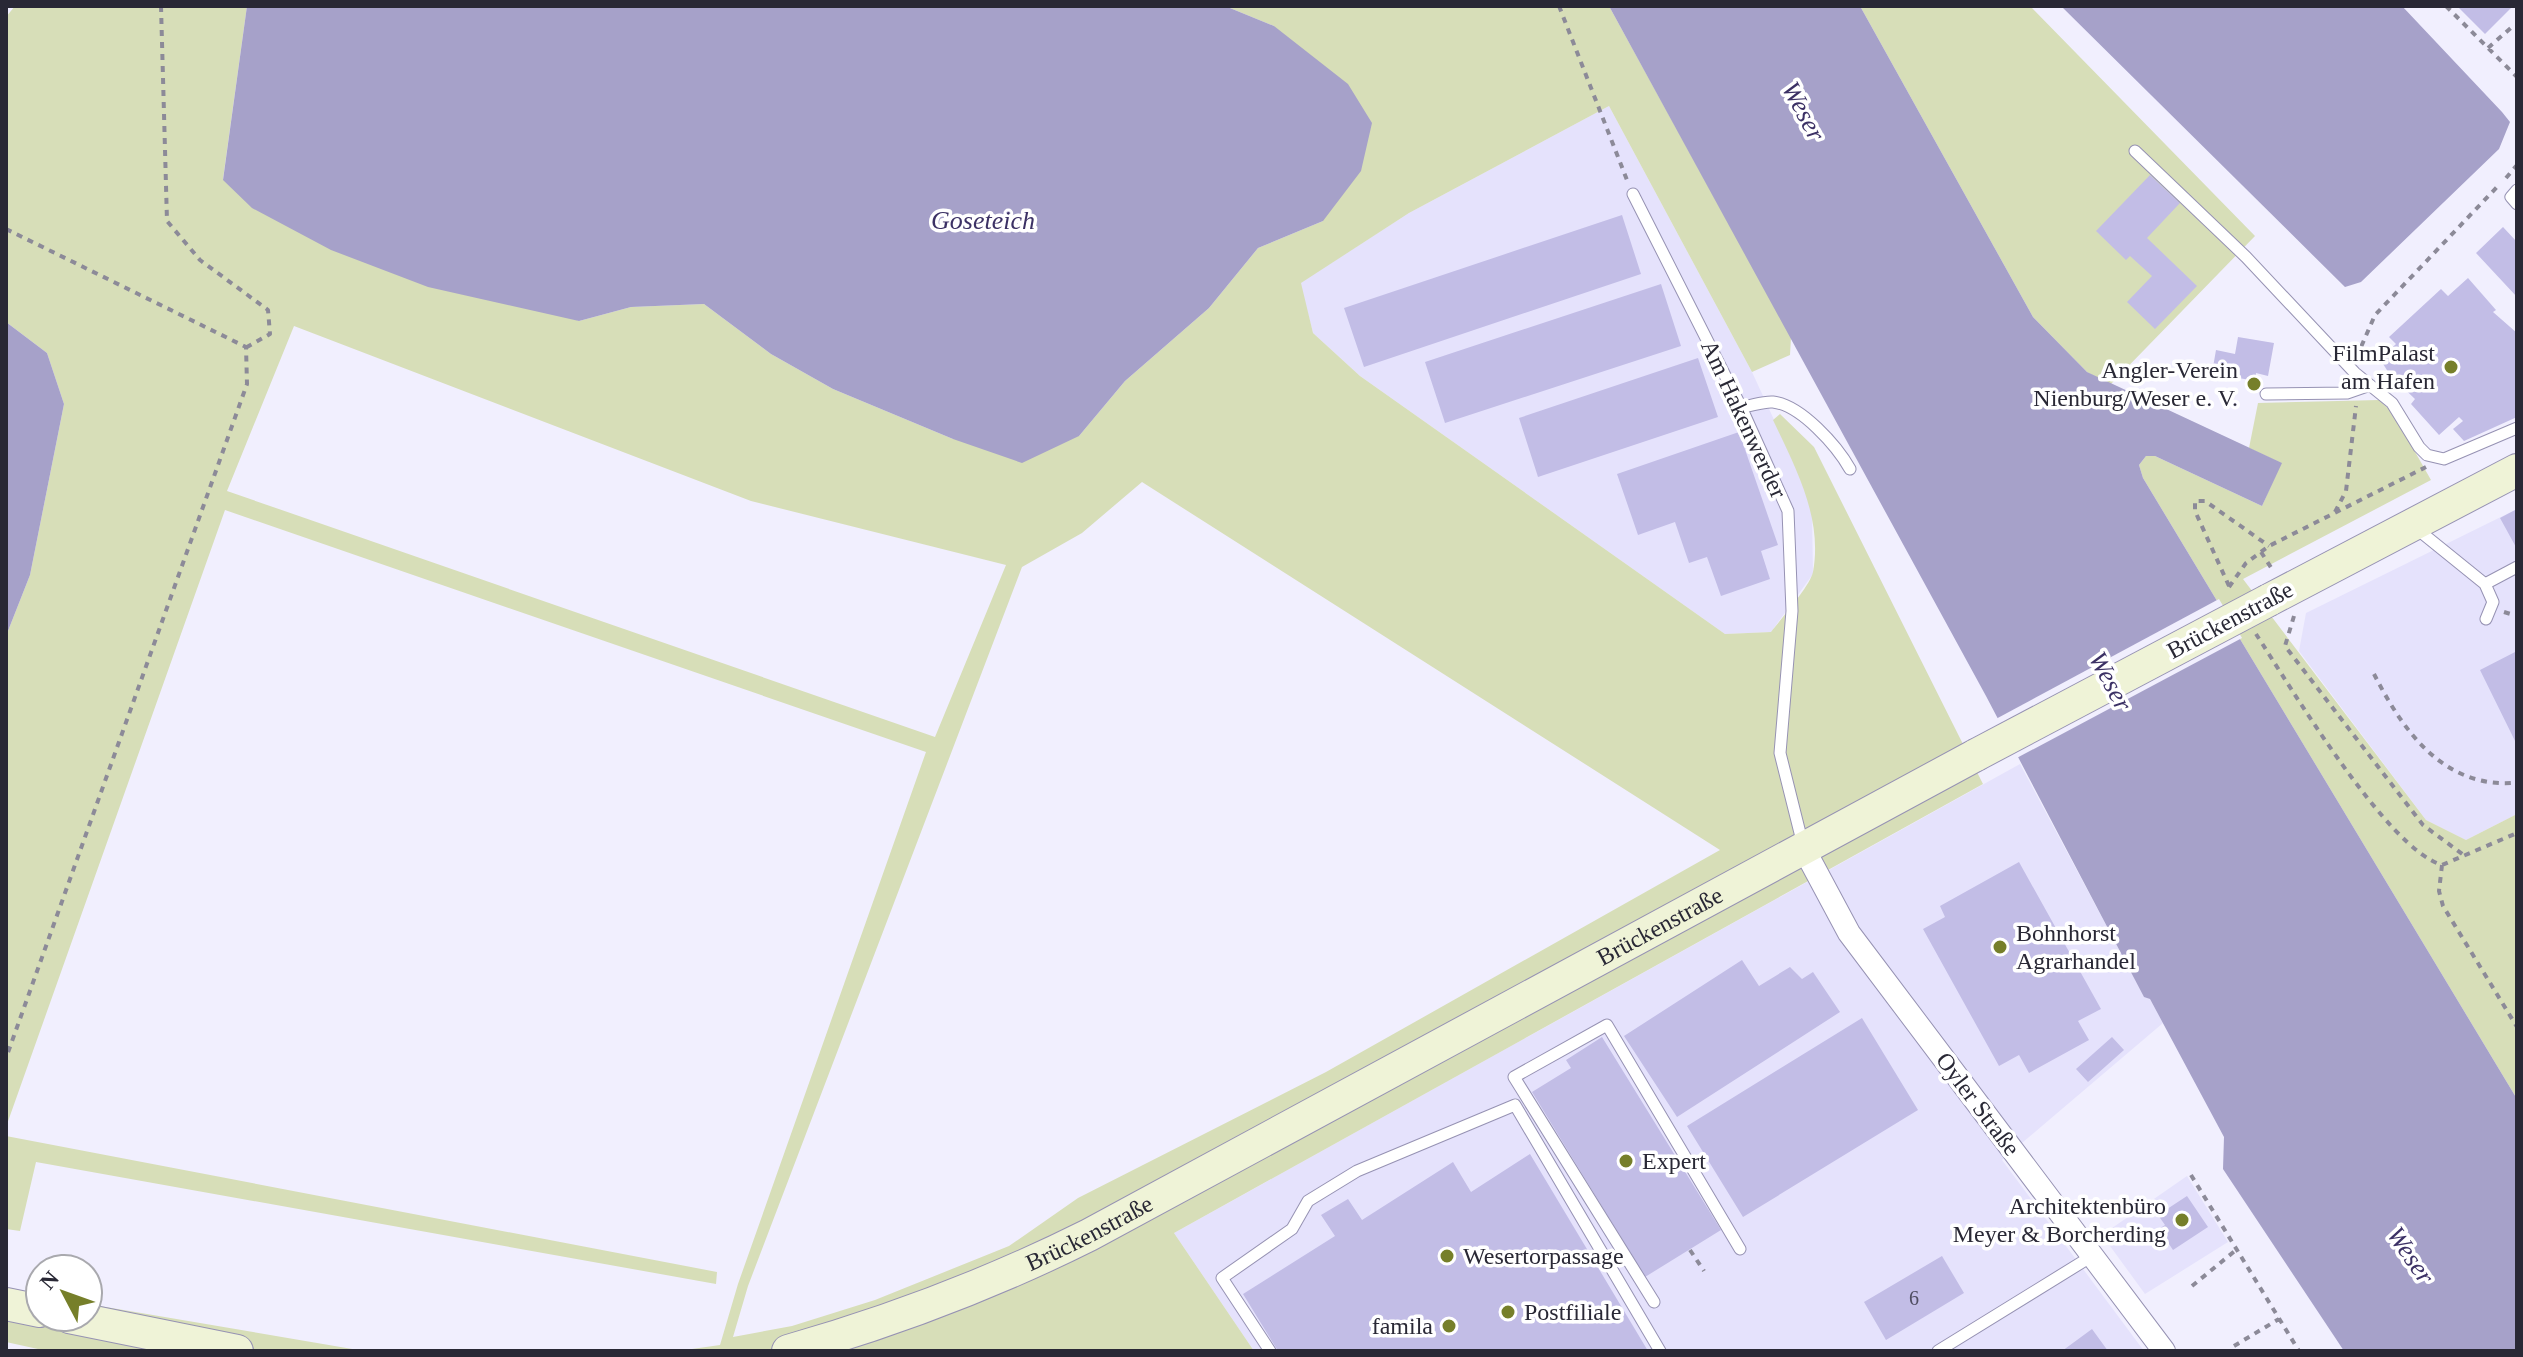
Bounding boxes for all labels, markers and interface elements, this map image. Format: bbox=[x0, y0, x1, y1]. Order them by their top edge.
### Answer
water label: Weser bbox=[1776, 77, 1831, 146]
water label: Goseteich bbox=[931, 206, 1035, 235]
street label: Am Hakenwerder bbox=[1696, 336, 1792, 502]
place label: FilmPalast am Hafen bbox=[2332, 340, 2435, 394]
place label: Angler-Verein Nienburg/Weser e. V. bbox=[2033, 357, 2238, 411]
marker: FilmPalast am Hafen bbox=[2442, 358, 2460, 376]
marker: Angler-Verein Nienburg/Weser e. V. bbox=[2245, 375, 2263, 393]
street label: Brückenstraße bbox=[2163, 576, 2297, 664]
water label: Weser bbox=[2083, 647, 2138, 716]
street label: Brückenstraße bbox=[1593, 882, 1727, 971]
place label: Bohnhorst Agrarhandel bbox=[2016, 920, 2136, 974]
marker: Bohnhorst Agrarhandel bbox=[1991, 938, 2009, 956]
street label: Oyler Straße bbox=[1931, 1047, 2025, 1161]
place label: Expert bbox=[1642, 1148, 1706, 1174]
marker: Expert bbox=[1617, 1152, 1635, 1170]
street label: Brückenstraße bbox=[1022, 1190, 1157, 1276]
place label: Architektenbüro Meyer & Borcherding bbox=[1953, 1193, 2166, 1247]
marker: Architektenbüro Meyer & Borcherding bbox=[2173, 1211, 2191, 1229]
water label: Weser bbox=[2381, 1221, 2441, 1290]
place label: Wesertorpassage bbox=[1463, 1243, 1624, 1269]
marker: Wesertorpassage bbox=[1438, 1247, 1456, 1265]
north arrow bbox=[24, 1253, 104, 1333]
text: N bbox=[35, 1266, 64, 1294]
house number: 6 bbox=[1909, 1287, 1919, 1309]
place label: Postfiliale bbox=[1524, 1299, 1621, 1325]
marker: Postfiliale bbox=[1499, 1303, 1517, 1321]
place label: famila bbox=[1372, 1313, 1433, 1339]
marker: famila bbox=[1440, 1317, 1458, 1335]

